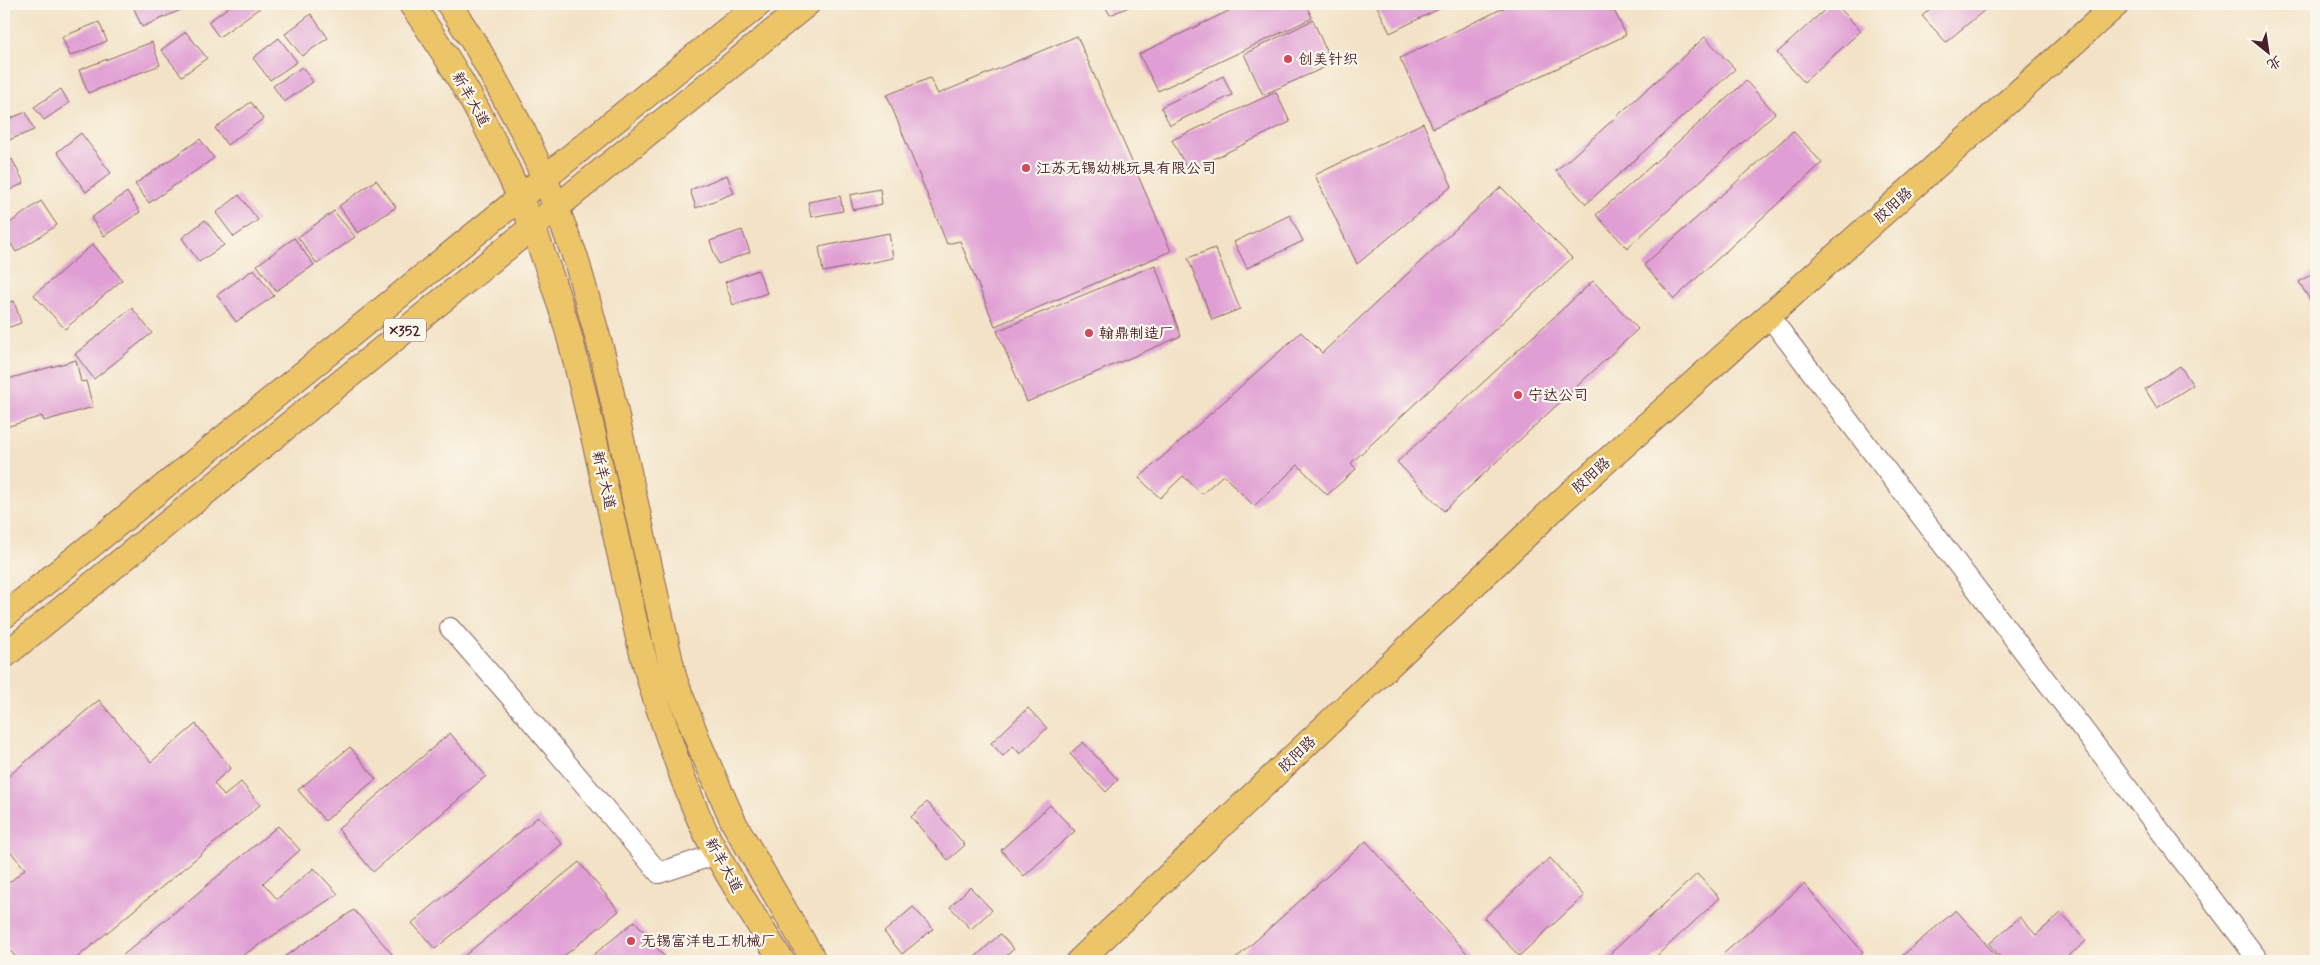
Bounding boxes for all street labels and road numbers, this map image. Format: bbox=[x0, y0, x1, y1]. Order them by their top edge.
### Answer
street label: 新羊大道 bbox=[447, 68, 493, 131]
street label: 胶阳路 bbox=[1870, 183, 1917, 228]
road number: X352 bbox=[384, 318, 426, 342]
street label: 新羊大道 bbox=[587, 449, 620, 512]
street label: 胶阳路 bbox=[1568, 453, 1615, 498]
street label: 胶阳路 bbox=[1275, 732, 1321, 778]
street label: 新羊大道 bbox=[700, 834, 746, 897]

